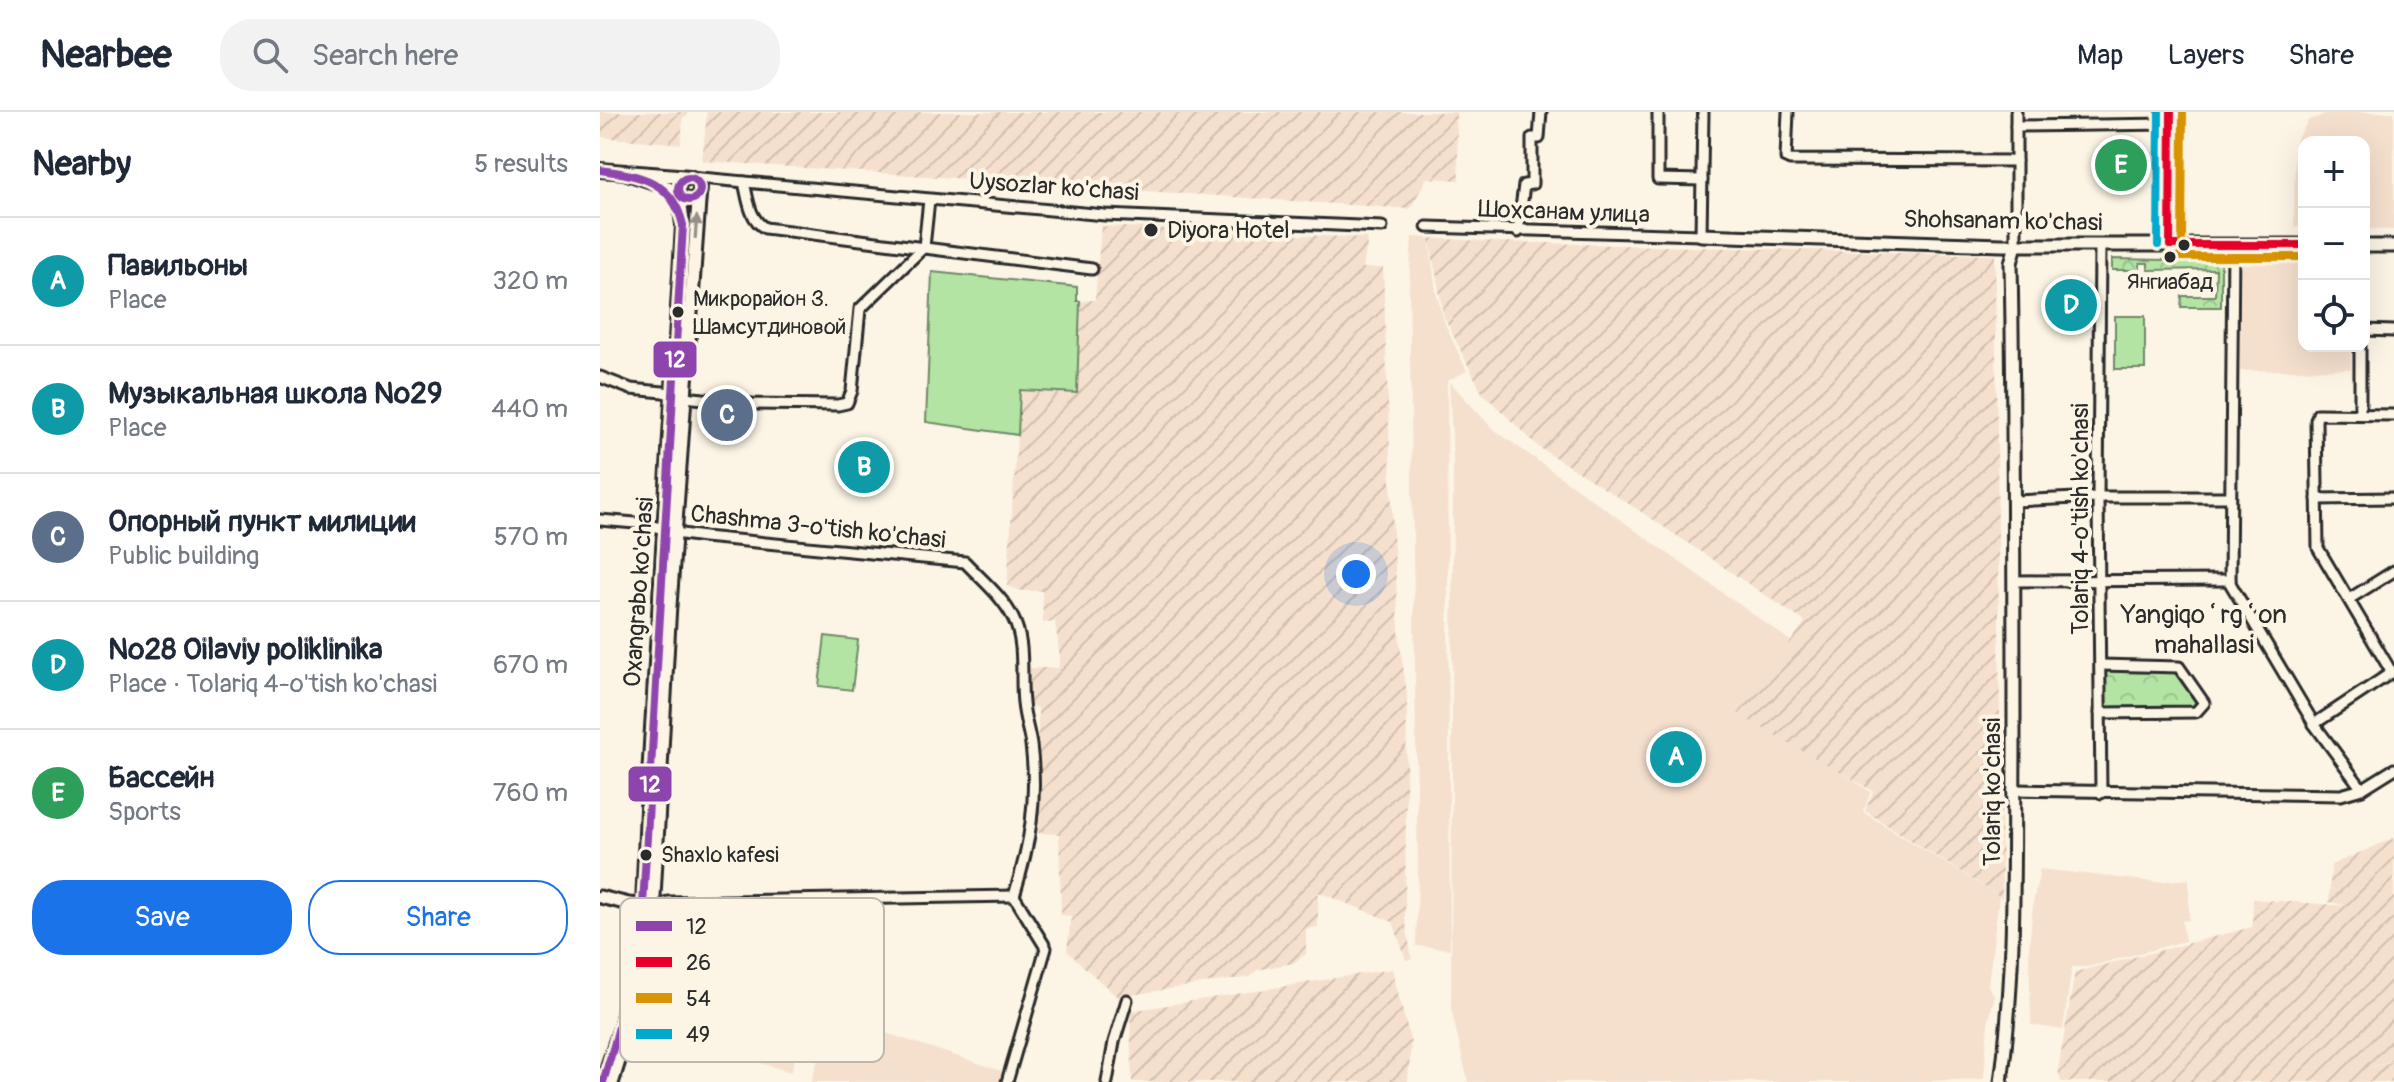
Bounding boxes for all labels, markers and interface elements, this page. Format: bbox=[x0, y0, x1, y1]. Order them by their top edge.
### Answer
search box bbox=[220, 19, 780, 91]
text: Nearbee bbox=[40, 31, 172, 79]
icon: search bbox=[248, 33, 292, 77]
text: Search here bbox=[312, 37, 458, 74]
text: Map bbox=[2077, 38, 2123, 73]
text: Layers bbox=[2167, 38, 2244, 73]
text: Share bbox=[2288, 38, 2354, 73]
pin: E bbox=[2095, 135, 2147, 195]
map controls bbox=[2298, 136, 2370, 352]
button: + bbox=[2298, 136, 2370, 208]
text: Nearby bbox=[32, 143, 131, 186]
text: 5 results bbox=[474, 148, 568, 180]
street label: Uysozlar ko'chasi bbox=[968, 167, 1140, 207]
street label: Шохсанам улица bbox=[1478, 195, 1650, 229]
street label: Shohsanam ko'chasi bbox=[1903, 205, 2103, 237]
button: − bbox=[2298, 208, 2370, 280]
one-way arrow bbox=[690, 214, 703, 239]
place label: Diyora Hotel bbox=[1167, 216, 1290, 245]
marker: Diyora Hotel bbox=[1142, 221, 1160, 239]
unlabelled marker bbox=[2176, 237, 2192, 253]
text: Павильоны bbox=[108, 247, 248, 284]
marker: Янгиабад bbox=[2162, 249, 2178, 265]
text: A bbox=[50, 265, 66, 297]
text: 320 m bbox=[492, 265, 568, 297]
place label: Янгиабад bbox=[2127, 268, 2213, 296]
pin: D bbox=[2045, 275, 2097, 335]
button: locate bbox=[2298, 280, 2370, 352]
text: Place bbox=[108, 284, 167, 316]
place label: Микрорайон З. Шамсутдиновой bbox=[693, 285, 846, 341]
marker: Микрорайон З. Шамсутдиновой bbox=[670, 304, 686, 320]
line badge: 12 bbox=[652, 340, 698, 379]
text: 12 bbox=[665, 346, 685, 374]
text: Музыкальная школа №29 bbox=[108, 375, 442, 412]
pin: C bbox=[701, 385, 753, 445]
text: B bbox=[51, 393, 65, 425]
text: 440 m bbox=[491, 393, 568, 425]
street label: Tolariq 4-o'tish ko'chasi bbox=[2066, 403, 2095, 635]
text: Place bbox=[108, 412, 167, 444]
pin: B bbox=[838, 437, 890, 497]
street label: Oxangrabo ko'chasi bbox=[618, 496, 660, 688]
street label: Chashma 3-o'tish ko'chasi bbox=[689, 499, 947, 555]
text: Опорный пункт милиции bbox=[108, 503, 416, 540]
text: C bbox=[50, 521, 66, 553]
text: 570 m bbox=[494, 521, 568, 553]
text: Public building bbox=[108, 540, 259, 572]
your location bbox=[1336, 554, 1376, 594]
district label: Yangiqoʻrgʻon mahallasi bbox=[2120, 599, 2287, 661]
text: №28 Oilaviy poliklinika bbox=[108, 631, 383, 668]
text: D bbox=[50, 649, 66, 681]
text: 670 m bbox=[493, 649, 568, 681]
text: Place · Tolariq 4-o'tish ko'chasi bbox=[108, 668, 437, 700]
street label: Tolariq ko'chasi bbox=[1978, 718, 2007, 866]
pin: A bbox=[1650, 727, 1702, 787]
text: Бассейн bbox=[108, 759, 215, 796]
line badge: 12 bbox=[627, 765, 673, 803]
text: 12 bbox=[640, 771, 660, 799]
text: E bbox=[51, 777, 65, 809]
text: 760 m bbox=[493, 777, 568, 809]
text: Sports bbox=[108, 796, 181, 828]
place label: Shaxlo kafesi bbox=[661, 841, 779, 869]
marker: Shaxlo kafesi bbox=[638, 847, 654, 863]
button: Save bbox=[32, 880, 292, 955]
button: Share bbox=[308, 880, 568, 955]
legend bbox=[620, 898, 884, 1062]
text: 12 bbox=[686, 913, 707, 941]
text: 26 bbox=[686, 949, 711, 977]
text: 54 bbox=[686, 985, 711, 1013]
text: 49 bbox=[686, 1021, 710, 1049]

